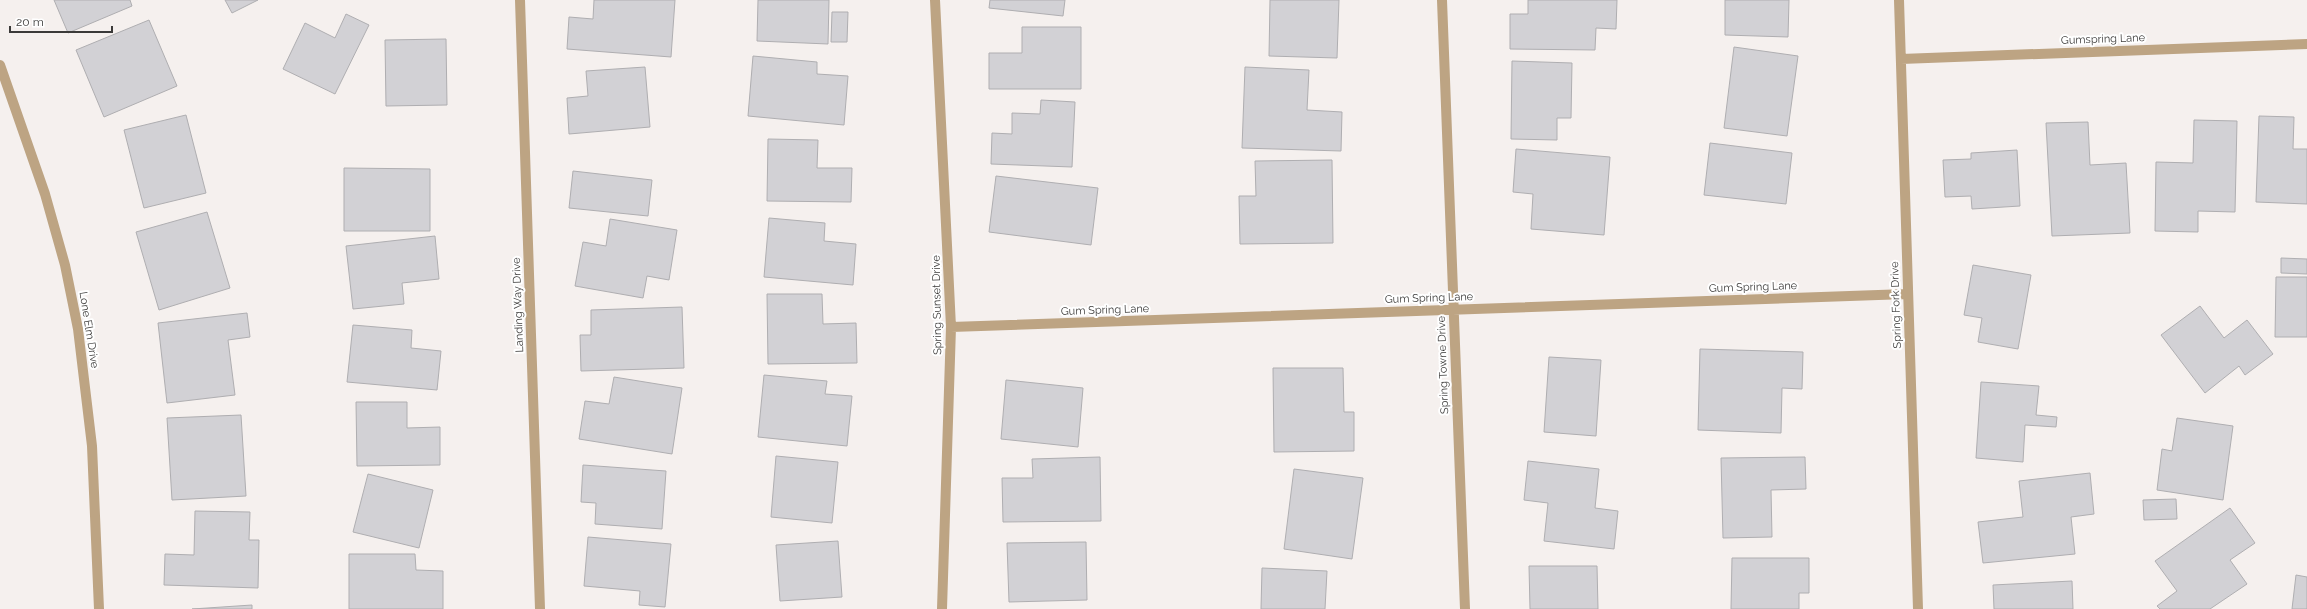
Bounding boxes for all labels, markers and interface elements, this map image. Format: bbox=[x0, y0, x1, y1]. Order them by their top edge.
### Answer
scale bar bbox=[10, 8, 112, 34]
text: 20 m bbox=[16, 15, 44, 29]
street label: Gumspring Lane bbox=[2061, 31, 2146, 47]
street label: Spring Sunset Drive bbox=[930, 254, 944, 355]
street label: Landing Way Drive bbox=[510, 257, 526, 353]
street label: Spring Fork Drive bbox=[1888, 261, 1904, 349]
street label: Gum Spring Lane bbox=[1709, 279, 1798, 295]
street label: Gum Spring Lane bbox=[1385, 290, 1474, 306]
street label: Lone Elm Drive bbox=[77, 291, 102, 370]
street label: Gum Spring Lane bbox=[1061, 302, 1150, 318]
street label: Spring Towne Drive bbox=[1435, 315, 1451, 414]

